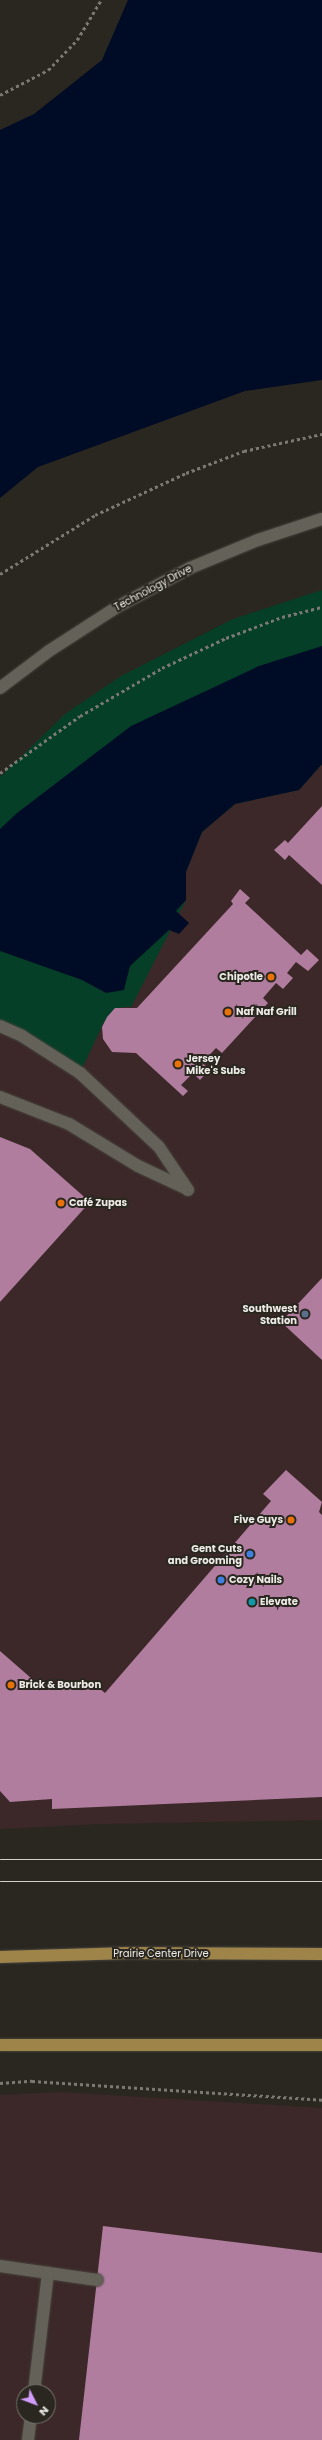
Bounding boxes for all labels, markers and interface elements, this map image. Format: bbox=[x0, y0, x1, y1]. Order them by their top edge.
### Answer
street label: Technology Drive bbox=[112, 563, 194, 613]
place label: Chipotle bbox=[219, 971, 263, 983]
marker: Chipotle bbox=[266, 972, 276, 982]
place label: Naf Naf Grill bbox=[236, 1006, 297, 1018]
marker: Naf Naf Grill bbox=[223, 1007, 233, 1017]
place label: Jersey Mike's Subs bbox=[186, 1052, 246, 1076]
marker: Jersey Mike's Subs bbox=[173, 1059, 183, 1069]
place label: Café Zupas bbox=[69, 1197, 127, 1209]
marker: Café Zupas bbox=[56, 1198, 66, 1208]
place label: Southwest Station bbox=[242, 1302, 297, 1326]
marker: Southwest Station bbox=[300, 1309, 310, 1319]
place label: Five Guys bbox=[234, 1514, 283, 1526]
marker: Five Guys bbox=[286, 1515, 296, 1525]
place label: Gent Cuts and Grooming bbox=[168, 1542, 242, 1566]
marker: Gent Cuts and Grooming bbox=[245, 1549, 255, 1559]
place label: Cozy Nails bbox=[229, 1574, 282, 1586]
marker: Cozy Nails bbox=[216, 1575, 226, 1585]
place label: Elevate bbox=[260, 1596, 298, 1608]
marker: Elevate bbox=[247, 1597, 257, 1607]
place label: Brick & Bourbon bbox=[19, 1679, 101, 1691]
marker: Brick & Bourbon bbox=[6, 1680, 16, 1690]
street label: Prairie Center Drive bbox=[113, 1948, 209, 1960]
north arrow bbox=[16, 2384, 56, 2424]
text: N bbox=[35, 2403, 53, 2420]

